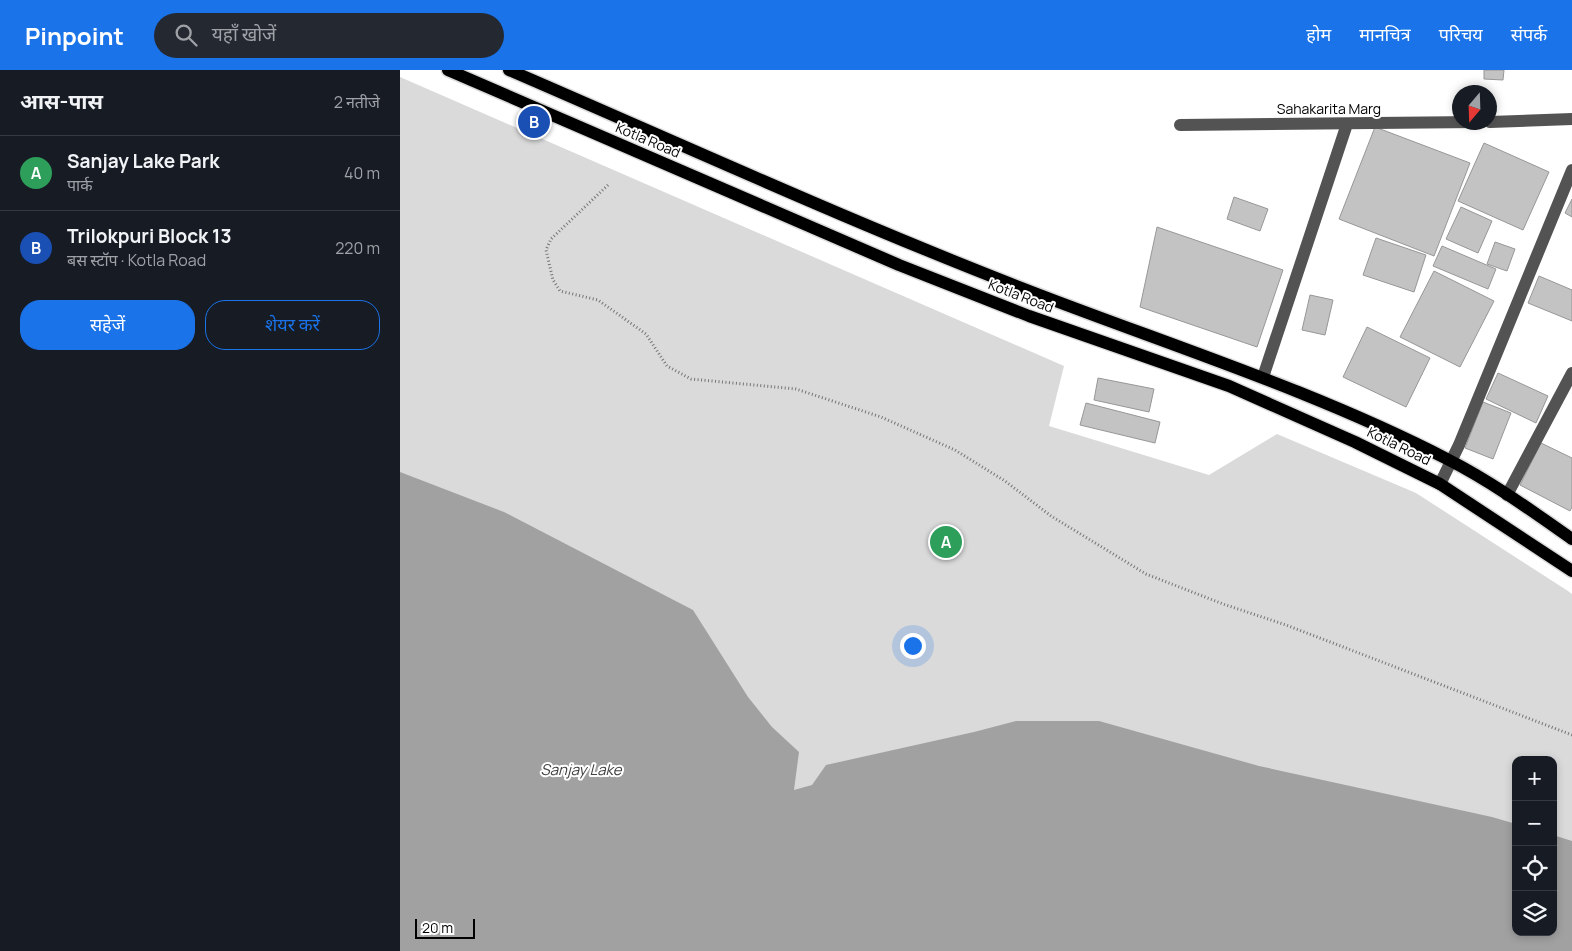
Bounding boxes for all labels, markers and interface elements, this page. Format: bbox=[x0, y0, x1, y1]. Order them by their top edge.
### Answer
search box bbox=[154, 13, 504, 58]
text: Pinpoint bbox=[25, 19, 124, 52]
icon: search bbox=[172, 21, 200, 49]
text: यहाँ खोजें bbox=[212, 21, 276, 47]
text: होम bbox=[1306, 22, 1331, 46]
text: मानचित्र bbox=[1359, 22, 1411, 46]
text: परिचय bbox=[1439, 22, 1483, 46]
text: संपर्क bbox=[1511, 22, 1547, 46]
north arrow bbox=[1452, 85, 1497, 130]
text: आस-पास bbox=[20, 87, 103, 115]
text: 2 नतीजे bbox=[334, 91, 380, 113]
street label: Sahakarita Marg bbox=[1277, 99, 1381, 118]
pin: B bbox=[518, 103, 550, 141]
street label: Kotla Road bbox=[613, 117, 684, 162]
text: Sanjay Lake Park bbox=[67, 148, 220, 174]
text: A bbox=[31, 162, 41, 184]
text: 40 m bbox=[344, 162, 380, 184]
text: पार्क bbox=[67, 174, 93, 196]
text: Trilokpuri Block 13 bbox=[67, 223, 231, 249]
text: B bbox=[31, 237, 41, 259]
text: 220 m bbox=[335, 237, 380, 259]
text: बस स्टॉप · Kotla Road bbox=[67, 249, 206, 271]
street label: Kotla Road bbox=[986, 274, 1057, 317]
button: सहेजें bbox=[20, 300, 195, 350]
button: शेयर करें bbox=[205, 300, 380, 350]
street label: Kotla Road bbox=[1364, 422, 1434, 469]
pin: A bbox=[930, 523, 962, 561]
your location bbox=[900, 633, 926, 659]
map controls bbox=[1512, 756, 1557, 936]
button: + bbox=[1512, 756, 1557, 801]
water label: Sanjay Lake bbox=[540, 759, 623, 780]
button: − bbox=[1512, 801, 1557, 846]
button: locate bbox=[1512, 846, 1557, 891]
button: layers bbox=[1512, 891, 1557, 936]
scale bar bbox=[415, 916, 475, 939]
text: 20 m bbox=[422, 918, 453, 937]

